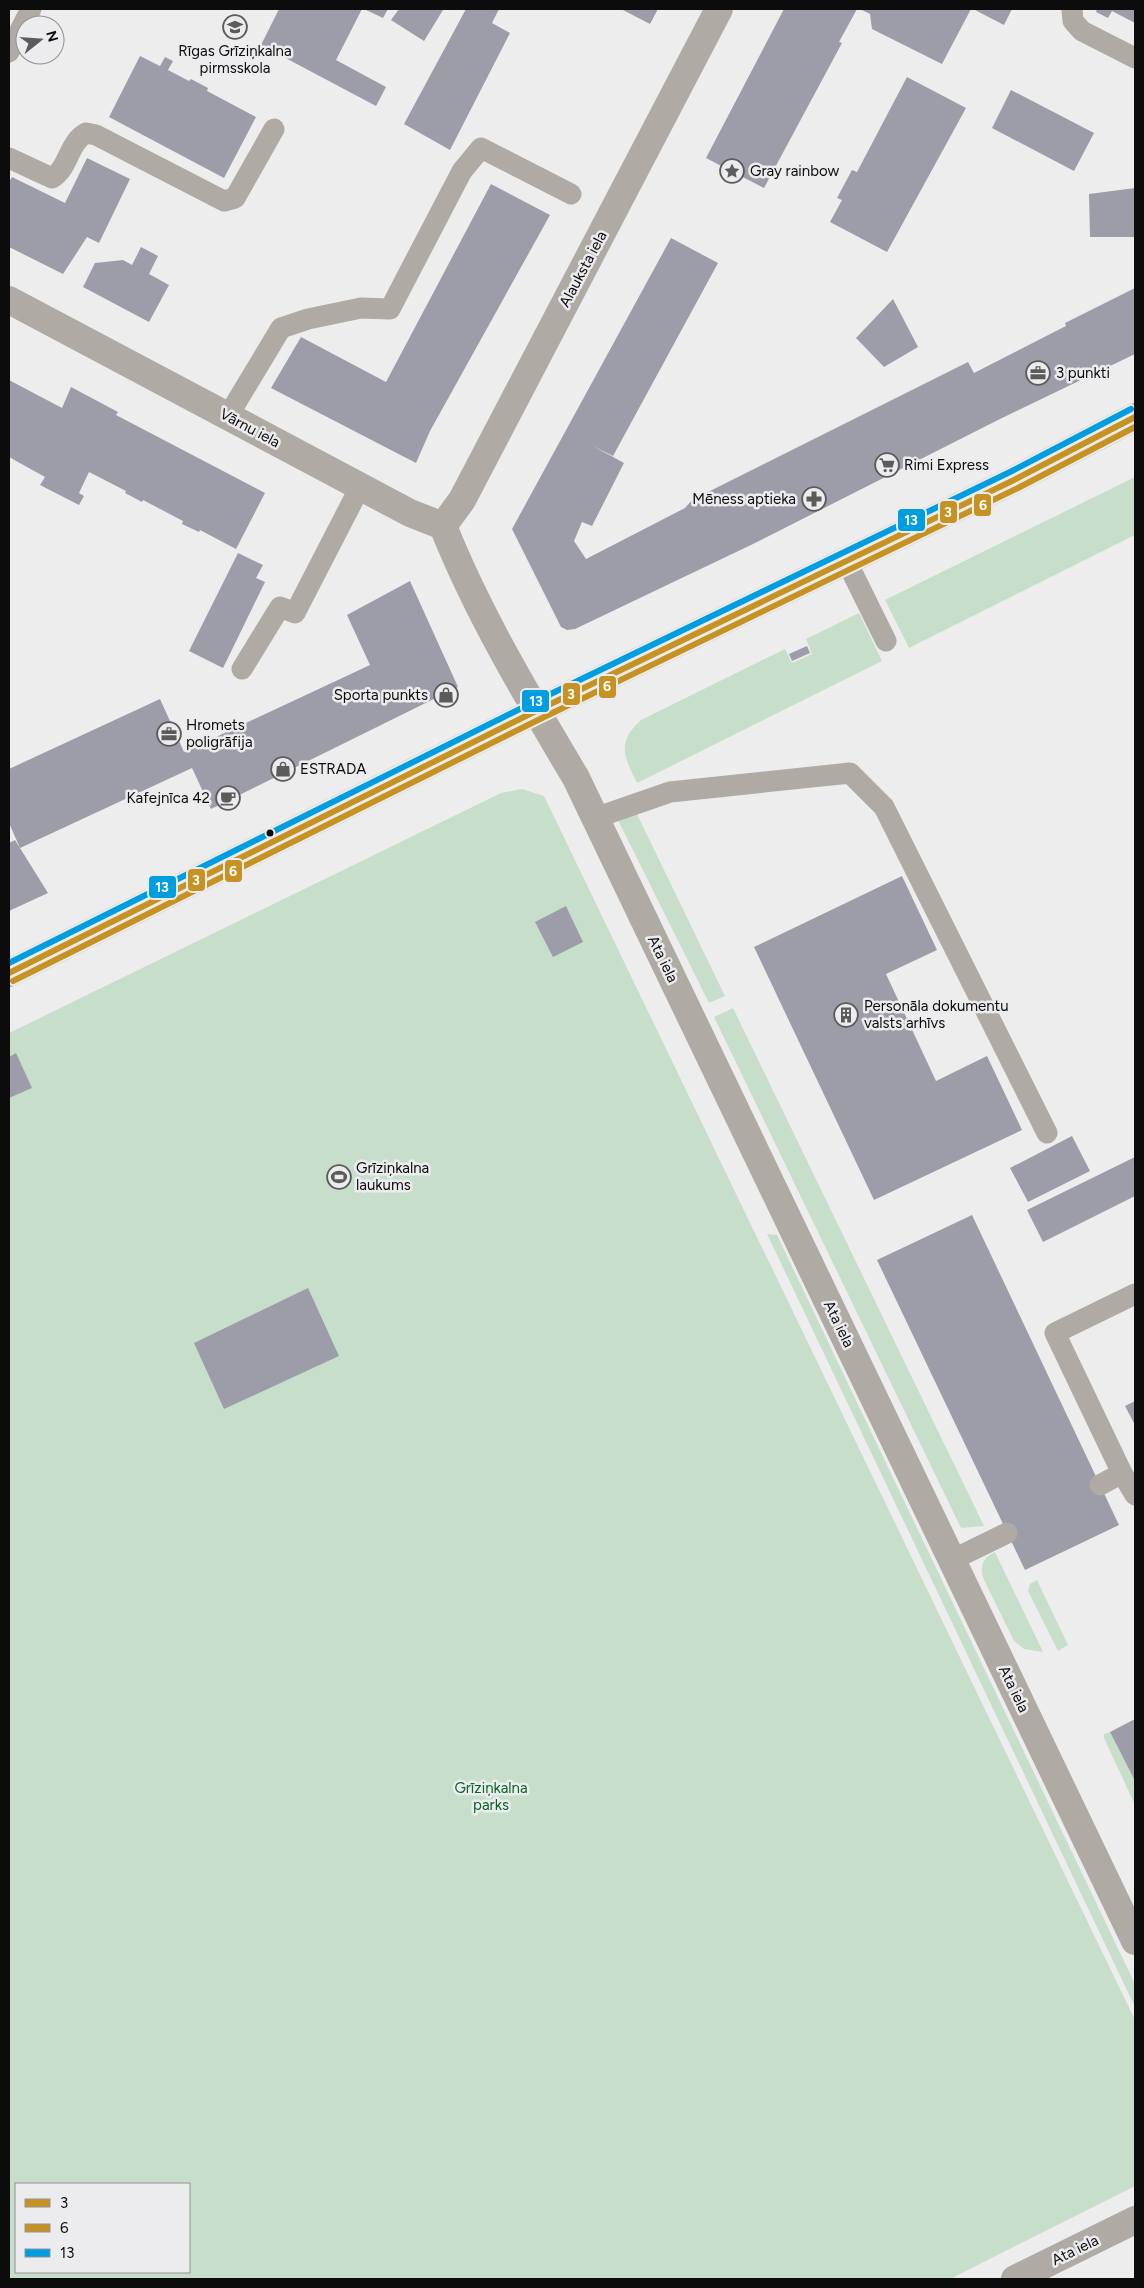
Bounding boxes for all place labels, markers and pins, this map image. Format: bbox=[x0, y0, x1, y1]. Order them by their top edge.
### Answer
school or university icon: Rīgas Grīziņkalna pirmsskola bbox=[222, 14, 248, 40]
place label: Rīgas Grīziņkalna pirmsskola bbox=[178, 42, 292, 77]
place icon: Gray rainbow bbox=[719, 158, 745, 184]
place label: Gray rainbow bbox=[750, 162, 839, 180]
office icon: 3 punkti bbox=[1025, 360, 1051, 386]
place label: 3 punkti bbox=[1056, 364, 1110, 382]
supermarket icon: Rimi Express bbox=[874, 452, 900, 478]
place label: Rimi Express bbox=[904, 456, 989, 474]
pharmacy icon: Mēness aptieka bbox=[801, 486, 827, 512]
place label: Mēness aptieka bbox=[692, 490, 796, 508]
shop icon: Sporta punkts bbox=[433, 682, 459, 708]
place label: Sporta punkts bbox=[334, 686, 428, 704]
place label: Hromets poligrāfija bbox=[186, 716, 253, 751]
office icon: Hromets poligrāfija bbox=[156, 721, 182, 747]
shop icon: ESTRADA bbox=[270, 756, 296, 782]
place label: ESTRADA bbox=[300, 760, 366, 778]
cafe icon: Kafejnīca 42 bbox=[215, 785, 241, 811]
place label: Kafejnīca 42 bbox=[127, 789, 210, 807]
unlabelled marker bbox=[265, 828, 275, 838]
place label: Personāla dokumentu valsts arhīvs bbox=[864, 997, 1009, 1032]
building icon: Personāla dokumentu valsts arhīvs bbox=[833, 1002, 859, 1028]
place label: Grīziņkalna laukums bbox=[356, 1159, 429, 1194]
sports icon: Grīziņkalna laukums bbox=[326, 1164, 352, 1190]

